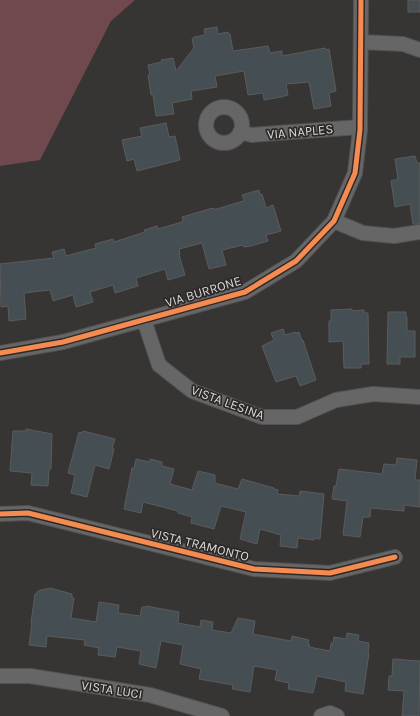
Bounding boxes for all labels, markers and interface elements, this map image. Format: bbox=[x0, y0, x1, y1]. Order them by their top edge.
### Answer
street label: VIA NAPLES bbox=[266, 121, 334, 142]
street label: VIA BURRONE bbox=[163, 273, 243, 310]
street label: VISTA LESINA bbox=[189, 382, 267, 423]
street label: VISTA TRAMONTO bbox=[149, 525, 250, 564]
street label: VISTA LUCI bbox=[80, 677, 143, 702]

